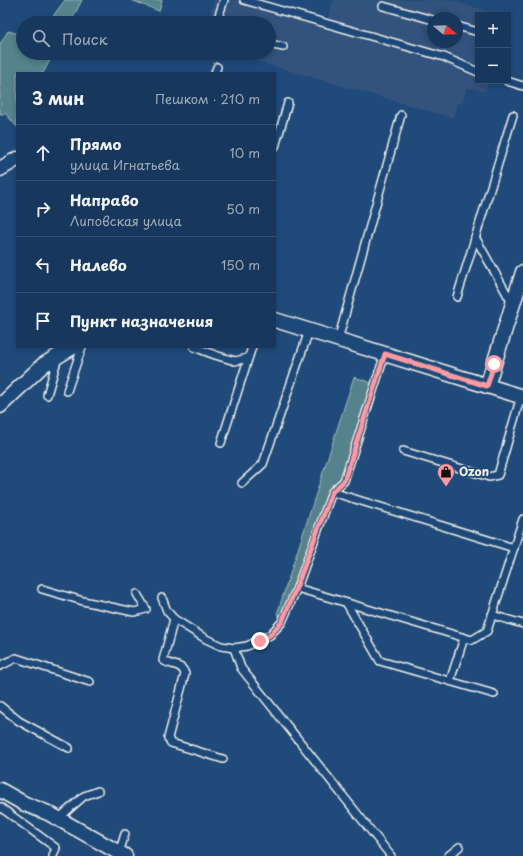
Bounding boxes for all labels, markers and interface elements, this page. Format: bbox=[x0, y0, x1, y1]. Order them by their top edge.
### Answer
north arrow bbox=[427, 12, 463, 48]
map controls bbox=[475, 12, 511, 84]
button: + bbox=[475, 12, 511, 48]
search box bbox=[16, 16, 276, 60]
icon: search bbox=[30, 27, 52, 49]
text: Поиск bbox=[62, 27, 108, 50]
button: − bbox=[475, 48, 511, 84]
text: 3 мин bbox=[32, 85, 84, 111]
text: Пешком · 210 m bbox=[155, 89, 260, 108]
text: Прямо bbox=[70, 132, 121, 155]
icon: ahead bbox=[32, 142, 54, 164]
text: 10 m bbox=[230, 143, 260, 162]
text: улица Игнатьева bbox=[70, 155, 180, 174]
text: Направо bbox=[70, 188, 139, 211]
icon: right bbox=[32, 198, 54, 220]
text: 50 m bbox=[226, 199, 260, 218]
text: Липовская улица bbox=[70, 211, 182, 230]
text: Налево bbox=[70, 253, 127, 276]
icon: left bbox=[32, 254, 54, 276]
text: 150 m bbox=[221, 255, 260, 274]
text: Пункт назначения bbox=[70, 309, 213, 332]
icon: arrive bbox=[32, 310, 54, 332]
route start bbox=[485, 355, 503, 373]
shop icon: Ozon bbox=[436, 462, 456, 487]
place label: Ozon bbox=[459, 462, 489, 480]
route end bbox=[251, 632, 269, 650]

